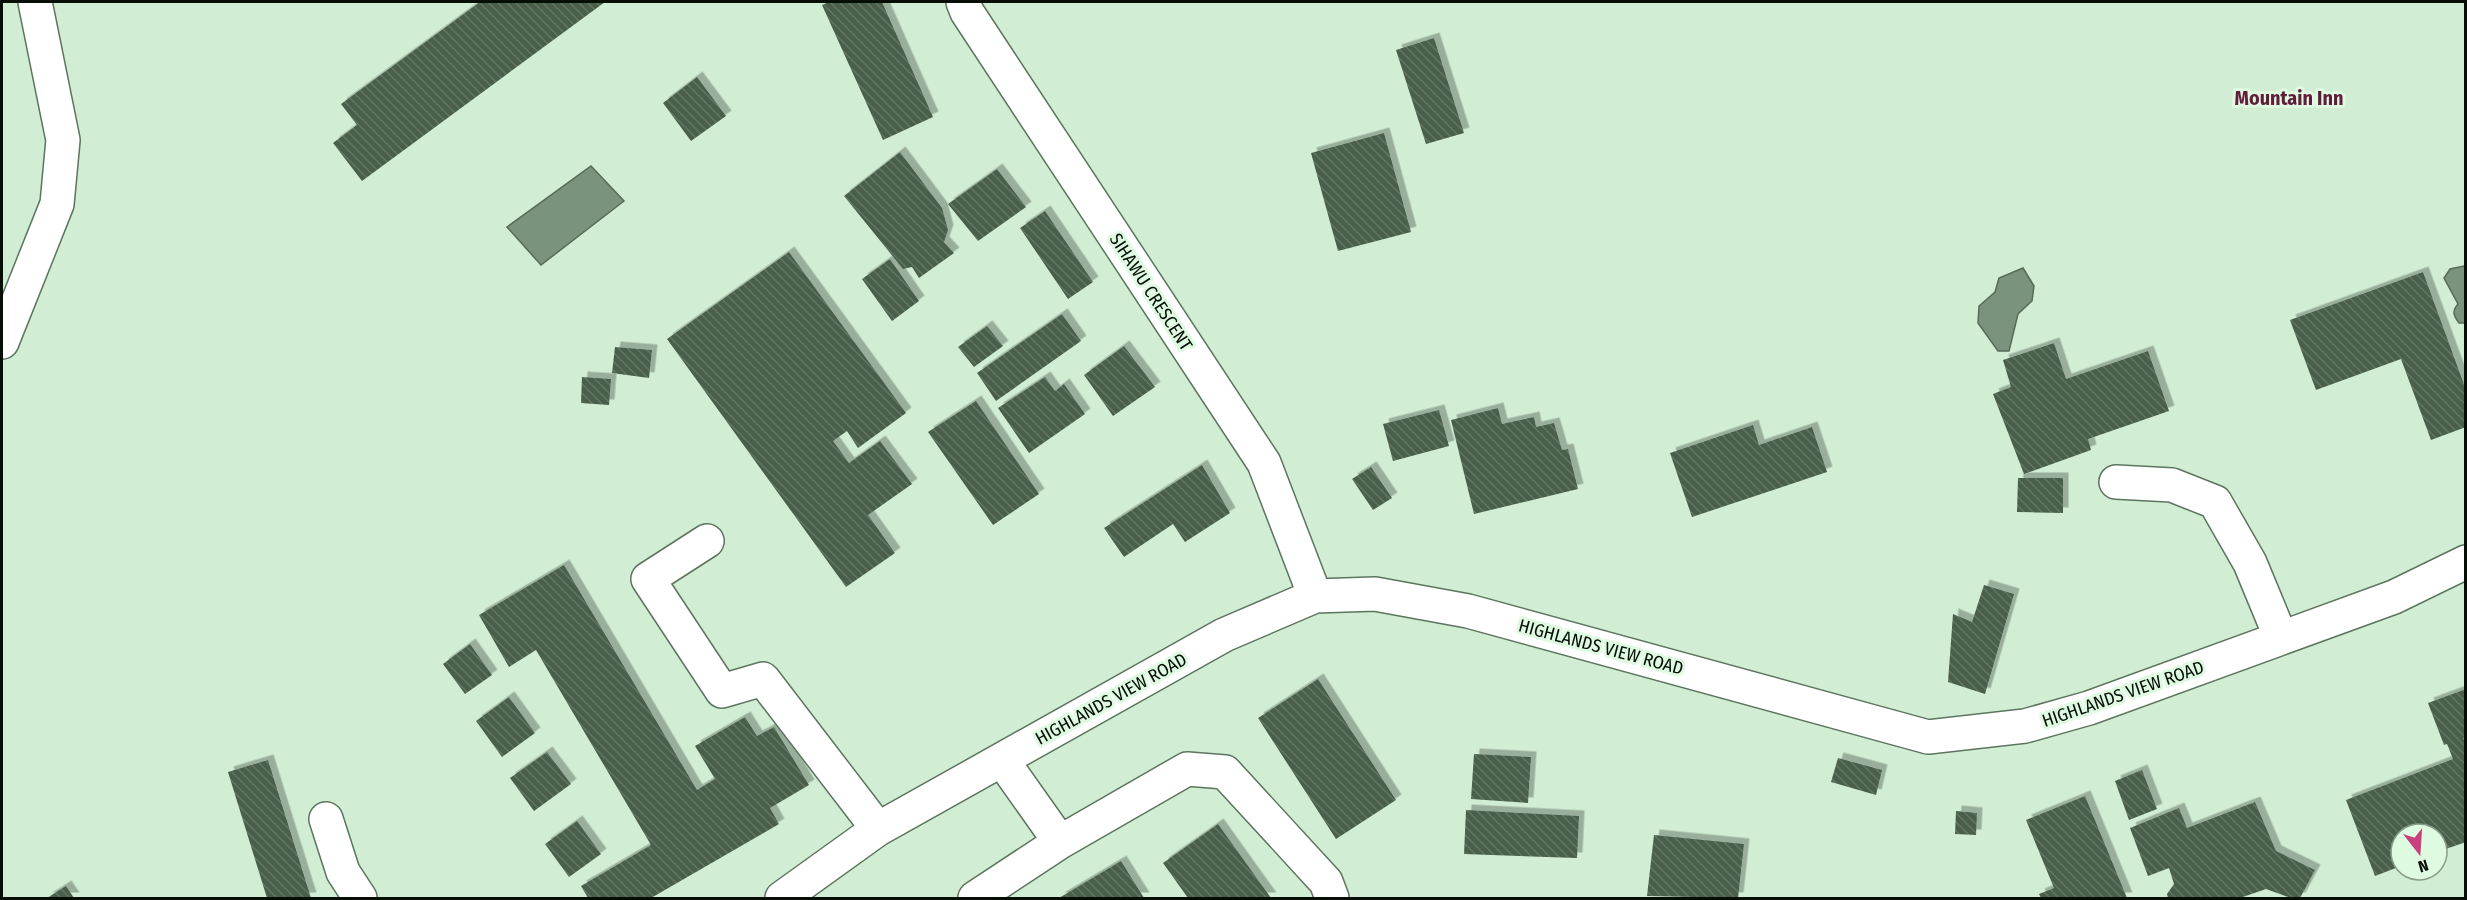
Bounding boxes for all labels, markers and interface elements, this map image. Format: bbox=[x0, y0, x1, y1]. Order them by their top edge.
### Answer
district label: Mountain Inn bbox=[2235, 86, 2343, 110]
street label: SIHAWU CRESCENT bbox=[1105, 229, 1197, 355]
street label: HIGHLANDS VIEW ROAD bbox=[1516, 614, 1686, 680]
street label: HIGHLANDS VIEW ROAD bbox=[1032, 648, 1190, 750]
street label: HIGHLANDS VIEW ROAD bbox=[2039, 656, 2207, 732]
north arrow bbox=[2389, 822, 2449, 882]
text: N bbox=[2416, 855, 2431, 876]

